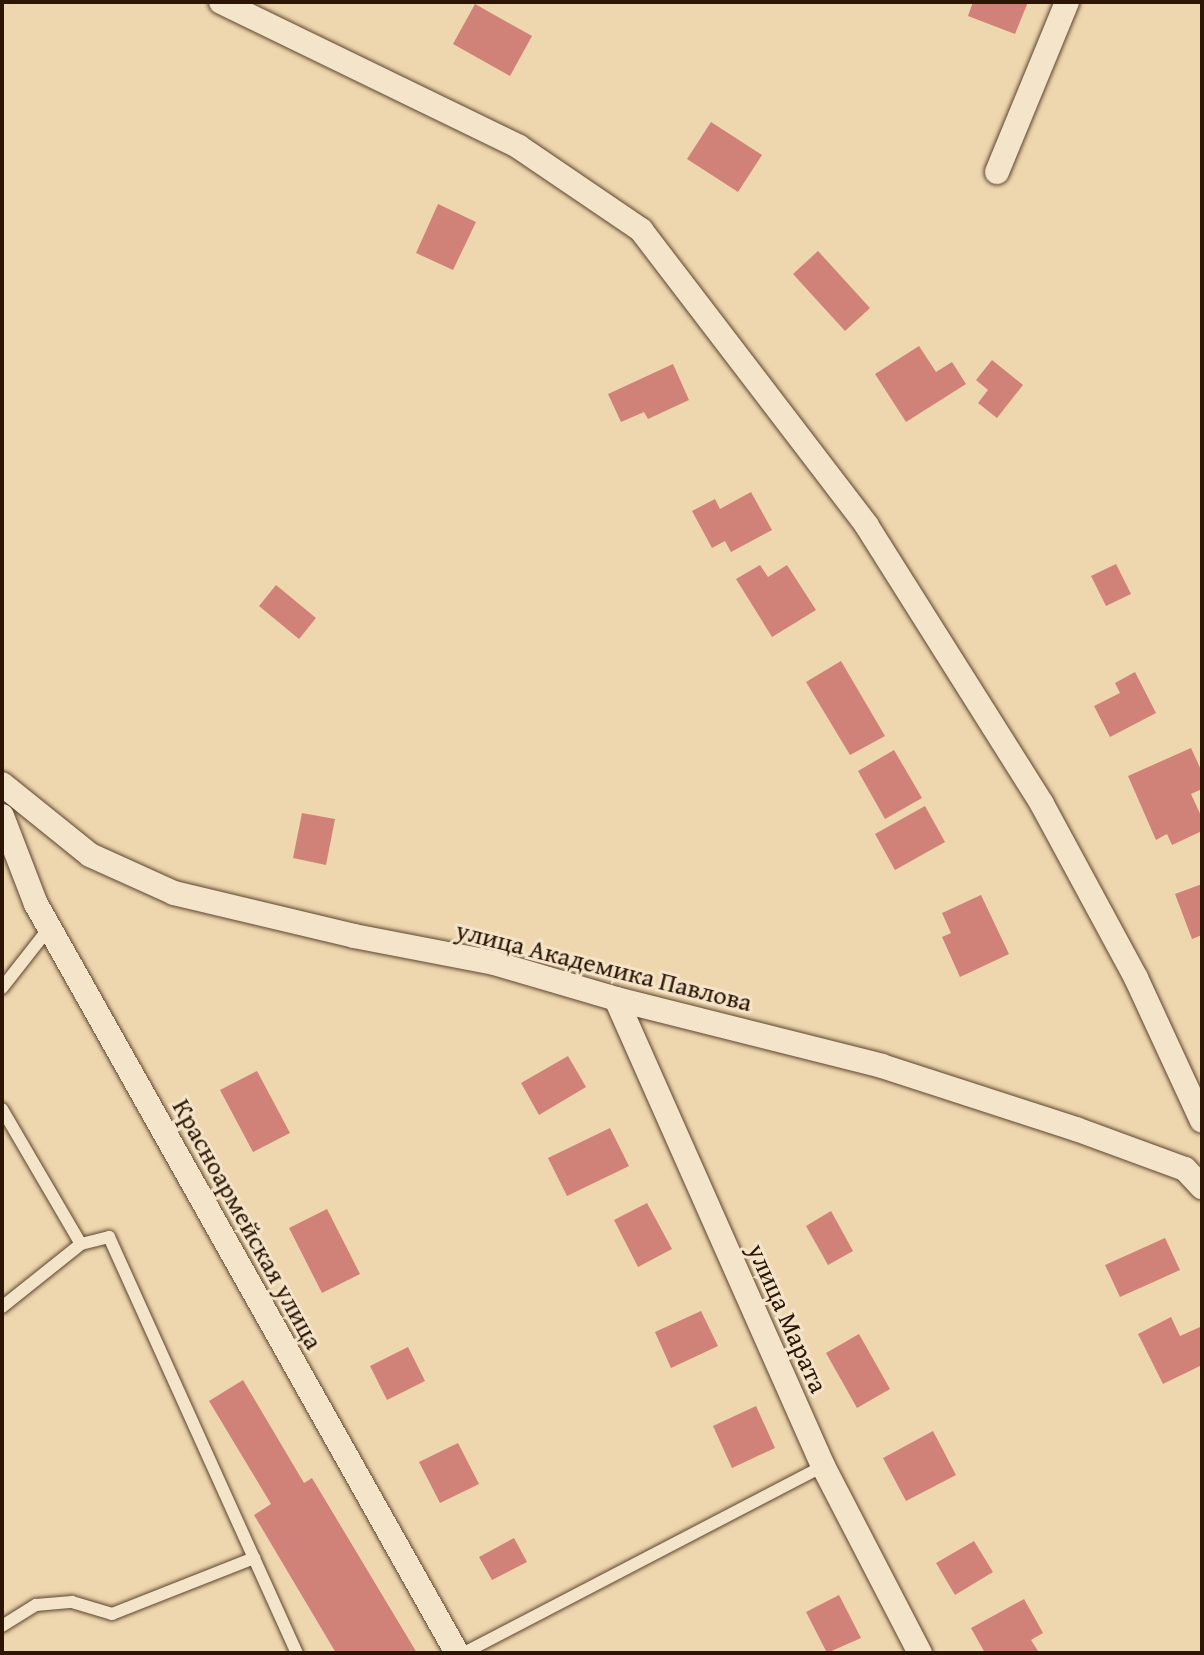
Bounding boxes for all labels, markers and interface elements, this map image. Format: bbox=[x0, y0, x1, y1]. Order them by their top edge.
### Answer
street label: улица Академика Павлова bbox=[453, 914, 755, 1018]
street label: Красноармейская улица bbox=[166, 1093, 330, 1355]
street label: улица Марата bbox=[741, 1239, 835, 1397]

